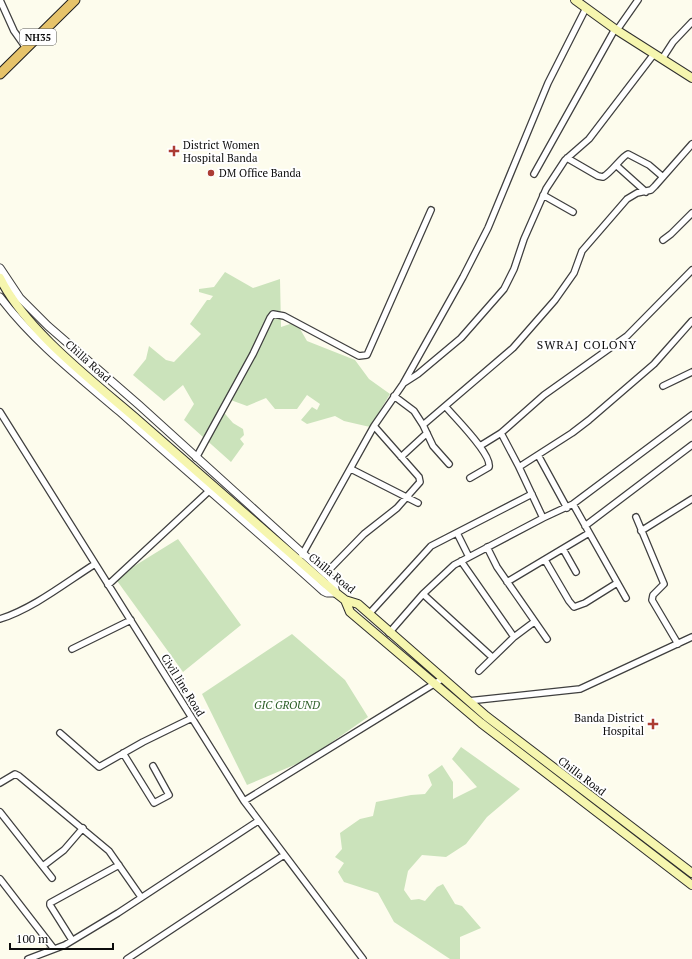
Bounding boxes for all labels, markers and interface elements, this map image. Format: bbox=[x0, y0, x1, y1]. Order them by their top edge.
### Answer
road number: NH35 bbox=[20, 29, 56, 45]
place label: District Women Hospital Banda bbox=[183, 138, 260, 165]
marker: District Women Hospital Banda bbox=[168, 145, 180, 157]
place label: DM Office Banda bbox=[219, 166, 302, 180]
marker: DM Office Banda bbox=[206, 168, 216, 178]
street label: Chilla Road bbox=[62, 337, 114, 385]
district label: SWRAJ COLONY bbox=[537, 337, 637, 352]
street label: Chilla Road bbox=[306, 550, 358, 596]
street label: Civil line Road bbox=[158, 651, 208, 719]
park label: GIC GROUND bbox=[254, 698, 320, 712]
place label: Banda District Hospital bbox=[574, 711, 644, 738]
marker: Banda District Hospital bbox=[647, 718, 659, 730]
street label: Chilla Road bbox=[555, 753, 609, 799]
scale bar bbox=[10, 925, 113, 951]
text: 100 m bbox=[16, 931, 49, 946]

